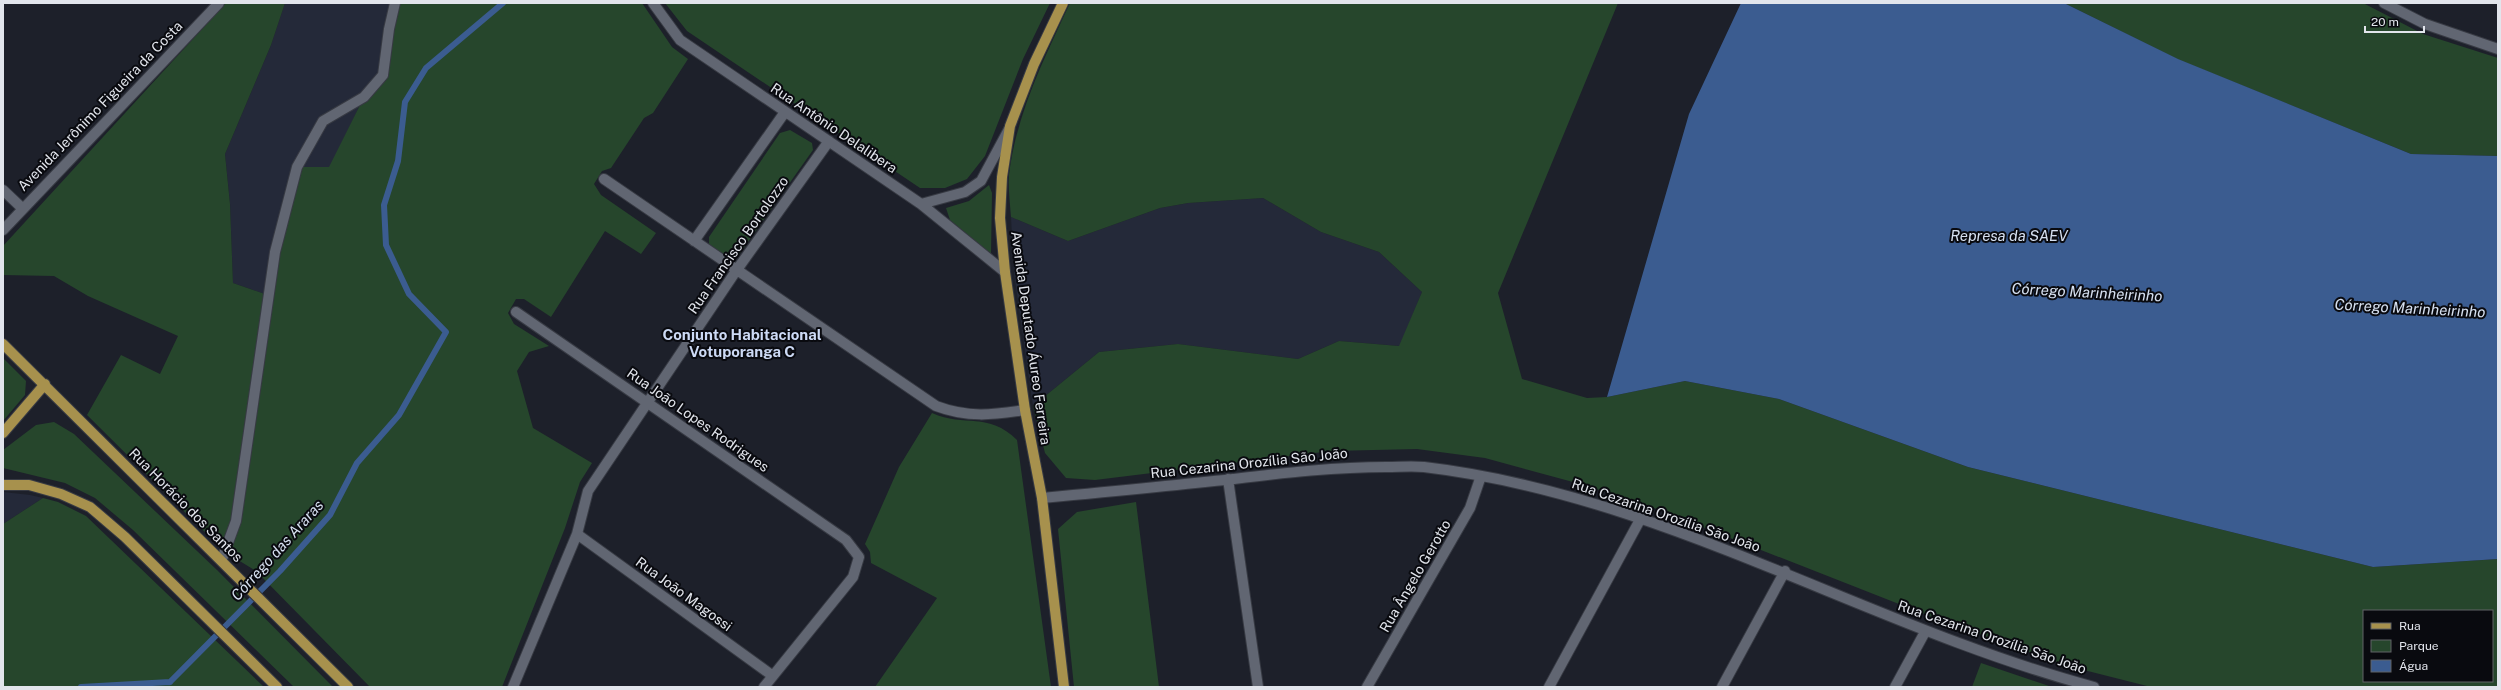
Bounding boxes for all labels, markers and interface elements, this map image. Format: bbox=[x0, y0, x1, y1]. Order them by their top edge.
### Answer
scale bar bbox=[2365, 8, 2424, 34]
text: 20 m bbox=[2371, 15, 2399, 29]
street label: Avenida Jerônimo Figueira da Costa bbox=[14, 18, 186, 194]
street label: Rua Antônio Delalibera bbox=[768, 80, 900, 176]
street label: Rua Francisco Bortolozzo bbox=[684, 173, 792, 317]
water label: Represa da SAEV bbox=[1950, 227, 2069, 244]
street label: Avenida Deputado Áureo Ferreira bbox=[1008, 230, 1055, 446]
water label: Córrego Marinheirinho bbox=[2011, 280, 2163, 304]
water label: Córrego Marinheirinho bbox=[2334, 296, 2486, 320]
district label: Conjunto Habitacional Votuporanga C bbox=[662, 326, 822, 360]
street label: Rua João Lopes Rodrigues bbox=[624, 365, 772, 475]
street label: Rua Horácio dos Santos bbox=[126, 445, 246, 565]
street label: Rua Cezarina Orozília São João bbox=[1150, 445, 1349, 481]
street label: Rua Cezarina Orozília São João bbox=[1570, 475, 1762, 555]
water label: Córrego das Araras bbox=[227, 496, 327, 604]
street label: Rua Ângelo Gerotto bbox=[1375, 516, 1454, 635]
street label: Rua João Magossi bbox=[633, 554, 735, 634]
street label: Rua Cezarina Orozília São João bbox=[1896, 597, 2088, 677]
legend bbox=[2363, 610, 2493, 682]
text: Rua bbox=[2399, 619, 2421, 633]
text: Parque bbox=[2399, 639, 2439, 653]
text: Água bbox=[2399, 659, 2428, 673]

